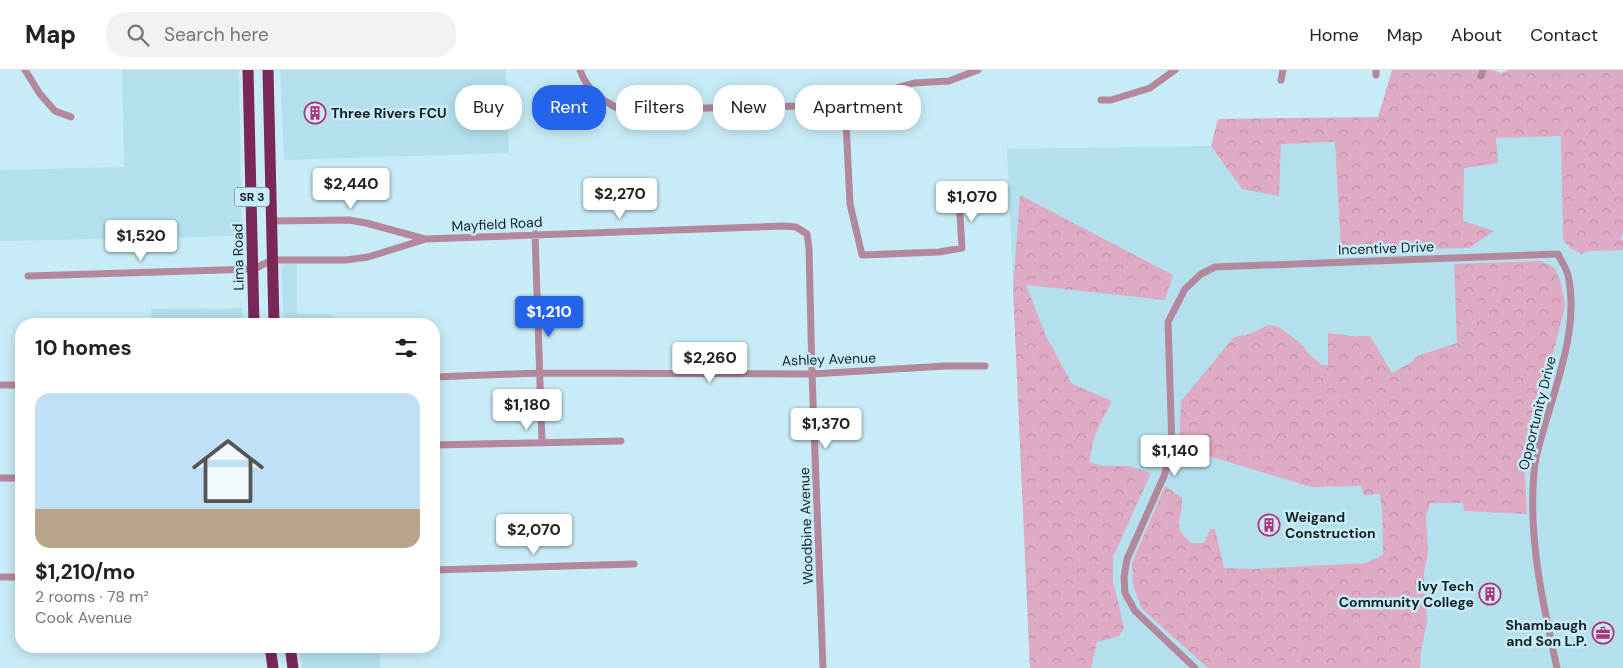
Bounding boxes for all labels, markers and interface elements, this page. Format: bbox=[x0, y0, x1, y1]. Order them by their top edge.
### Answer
search box bbox=[106, 12, 456, 57]
text: Map bbox=[25, 19, 76, 50]
icon: search bbox=[124, 21, 152, 49]
text: Search here bbox=[164, 22, 269, 47]
text: Home bbox=[1309, 23, 1359, 47]
text: Map bbox=[1387, 23, 1423, 47]
text: About bbox=[1451, 23, 1502, 47]
text: Contact bbox=[1530, 23, 1598, 47]
chip: Buy bbox=[455, 85, 522, 130]
chip: Rent bbox=[532, 85, 606, 130]
chip: Filters bbox=[616, 85, 703, 130]
chip: New bbox=[713, 85, 785, 130]
chip: Apartment bbox=[795, 85, 921, 130]
building icon: Three Rivers FCU bbox=[303, 101, 327, 125]
place label: Three Rivers FCU bbox=[331, 104, 447, 122]
pin: $2,440 bbox=[310, 168, 392, 210]
text: $2,440 bbox=[324, 173, 378, 194]
pin: $2,270 bbox=[579, 178, 661, 220]
pin: $1,070 bbox=[931, 180, 1013, 223]
text: $2,270 bbox=[594, 183, 646, 204]
text: $1,070 bbox=[947, 186, 997, 207]
road number: SR 3 bbox=[234, 188, 270, 206]
street label: Mayfield Road bbox=[451, 213, 543, 235]
pin: $1,520 bbox=[100, 220, 182, 262]
street label: Lima Road bbox=[228, 223, 248, 291]
text: $1,520 bbox=[116, 225, 166, 246]
street label: Incentive Drive bbox=[1338, 237, 1434, 259]
pin: $1,210 bbox=[508, 296, 590, 338]
text: $1,210 bbox=[526, 301, 572, 322]
text: 10 homes bbox=[35, 334, 132, 362]
icon: filters bbox=[392, 334, 420, 362]
pin: $2,260 bbox=[669, 342, 751, 384]
text: $2,260 bbox=[683, 347, 737, 368]
street label: Ashley Avenue bbox=[782, 348, 876, 370]
street label: Opportunity Drive bbox=[1514, 354, 1560, 472]
pin: $1,180 bbox=[486, 388, 568, 431]
text: $1,180 bbox=[504, 394, 550, 415]
pin: $1,370 bbox=[785, 408, 867, 450]
text: $1,370 bbox=[802, 413, 850, 434]
icon: home bbox=[183, 426, 273, 516]
pin: $1,140 bbox=[1134, 434, 1216, 477]
text: $1,140 bbox=[1152, 440, 1198, 461]
street label: Woodbine Avenue bbox=[795, 467, 817, 585]
place label: Weigand Construction bbox=[1285, 508, 1376, 542]
building icon: Weigand Construction bbox=[1257, 513, 1281, 537]
pin: $2,070 bbox=[493, 514, 575, 556]
text: $2,070 bbox=[507, 519, 561, 540]
text: $1,210/mo bbox=[35, 558, 135, 586]
place label: Ivy Tech Community College bbox=[1339, 577, 1474, 611]
building icon: Ivy Tech Community College bbox=[1478, 582, 1502, 606]
text: 2 rooms · 78 m² bbox=[35, 586, 149, 607]
text: Cook Avenue bbox=[35, 607, 132, 628]
place label: Shambaugh and Son L.P. bbox=[1506, 616, 1587, 650]
office icon: Shambaugh and Son L.P. bbox=[1591, 621, 1615, 645]

